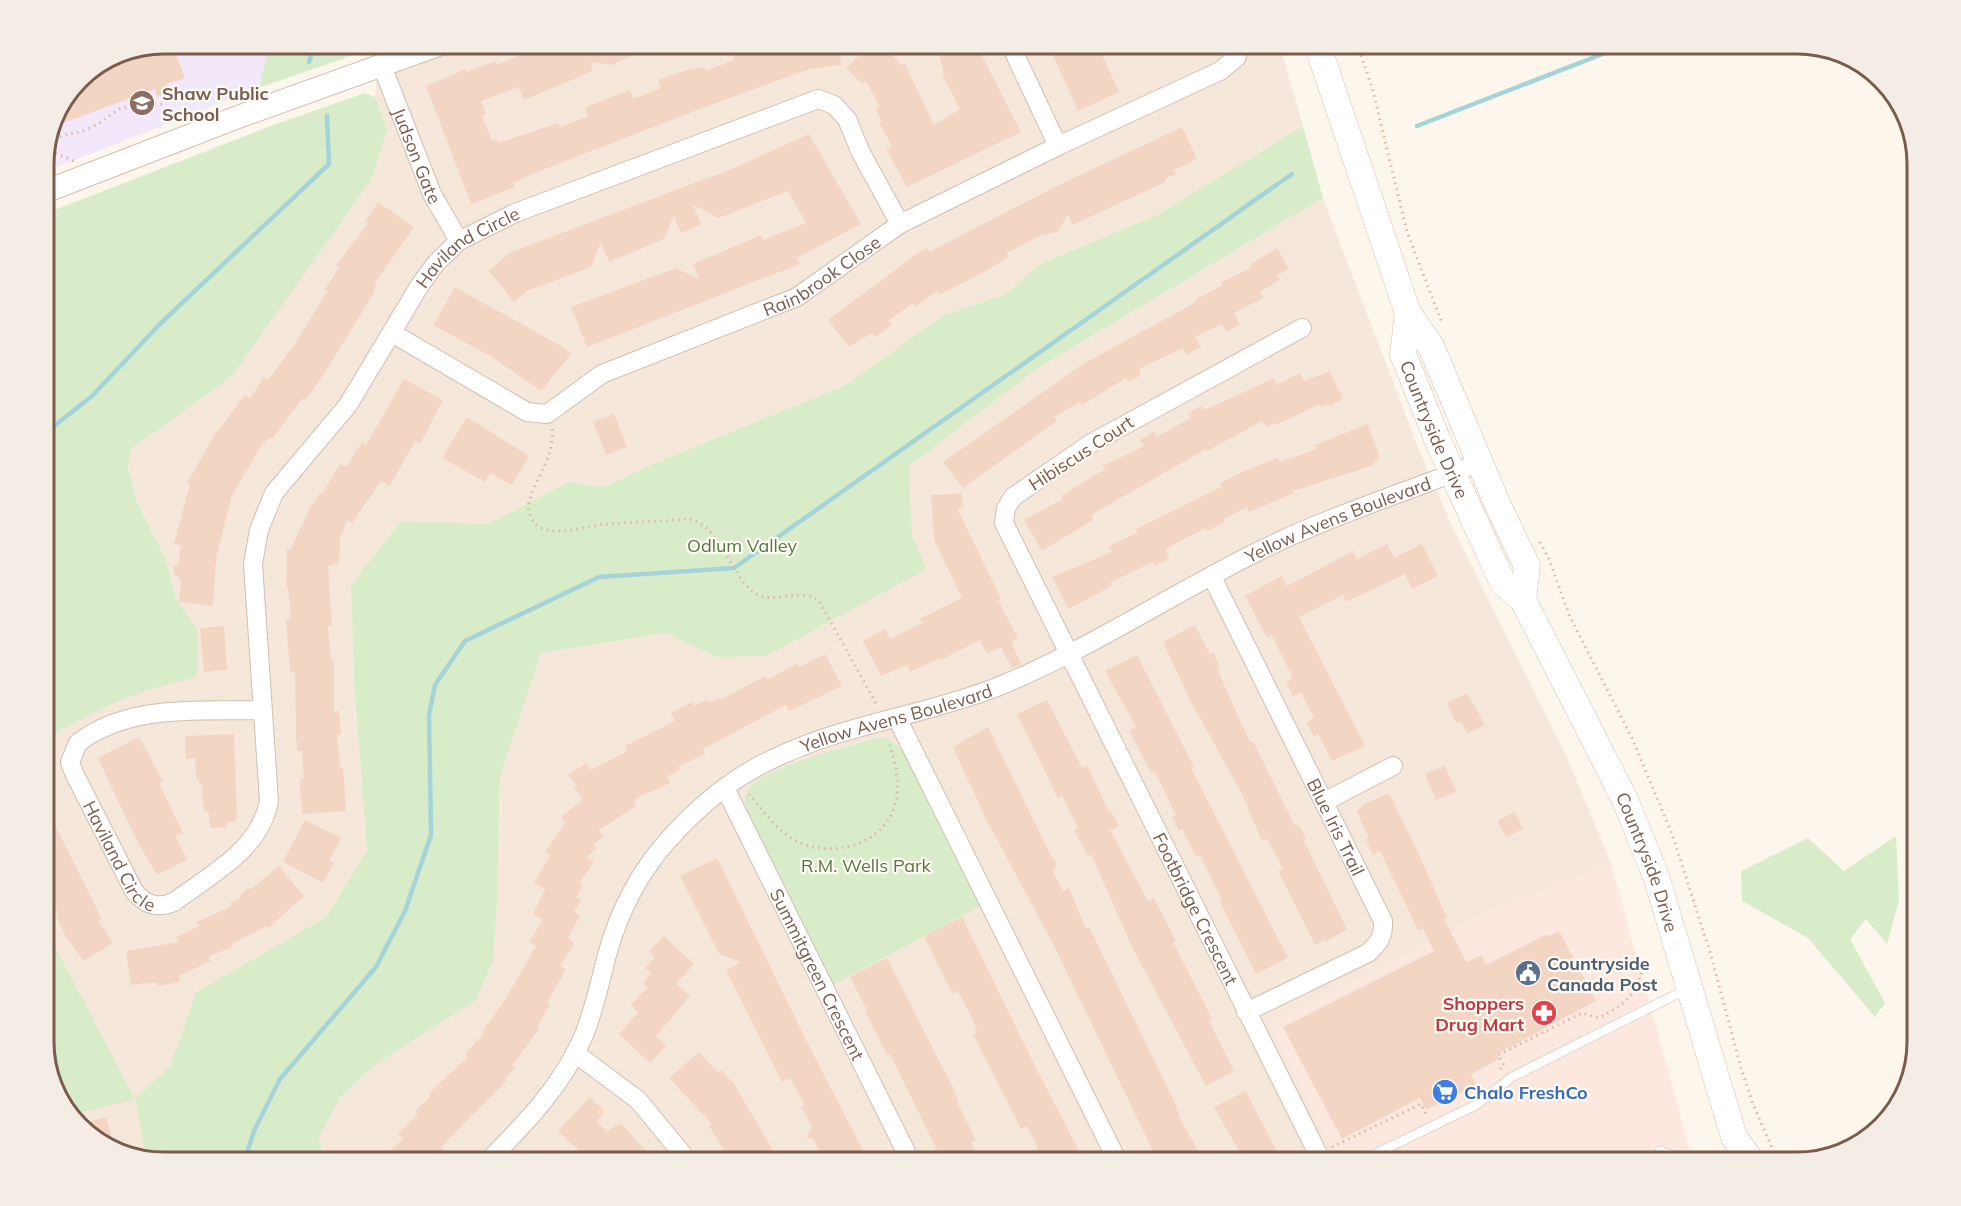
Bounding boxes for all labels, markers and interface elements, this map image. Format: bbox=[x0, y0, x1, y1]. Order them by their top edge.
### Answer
place label: Shaw Public School bbox=[162, 82, 269, 126]
school or university icon: Shaw Public School bbox=[127, 88, 157, 118]
street label: Judson Gate bbox=[388, 104, 447, 208]
street label: Haviland Circle bbox=[410, 201, 523, 292]
street label: Rainbrook Close bbox=[759, 230, 885, 321]
street label: Countryside Drive bbox=[1395, 357, 1474, 502]
street label: Hibiscus Court bbox=[1024, 410, 1138, 496]
street label: Yellow Avens Boulevard bbox=[1240, 471, 1434, 568]
park label: Odlum Valley bbox=[687, 534, 797, 557]
street label: Yellow Avens Boulevard bbox=[796, 678, 995, 758]
street label: Blue Iris Trail bbox=[1302, 774, 1370, 879]
street label: Countryside Drive bbox=[1611, 788, 1684, 935]
street label: Haviland Circle bbox=[78, 797, 159, 916]
street label: Footbridge Crescent bbox=[1148, 829, 1243, 989]
park label: R.M. Wells Park bbox=[801, 854, 932, 877]
street label: Summitgreen Crescent bbox=[765, 885, 870, 1064]
place label: Countryside Canada Post bbox=[1547, 952, 1658, 996]
public building icon: Countryside Canada Post bbox=[1513, 958, 1543, 988]
place label: Shoppers Drug Mart bbox=[1435, 992, 1524, 1036]
pharmacy icon: Shoppers Drug Mart bbox=[1529, 998, 1559, 1028]
supermarket icon: Chalo FreshCo bbox=[1430, 1077, 1460, 1107]
place label: Chalo FreshCo bbox=[1464, 1081, 1588, 1104]

